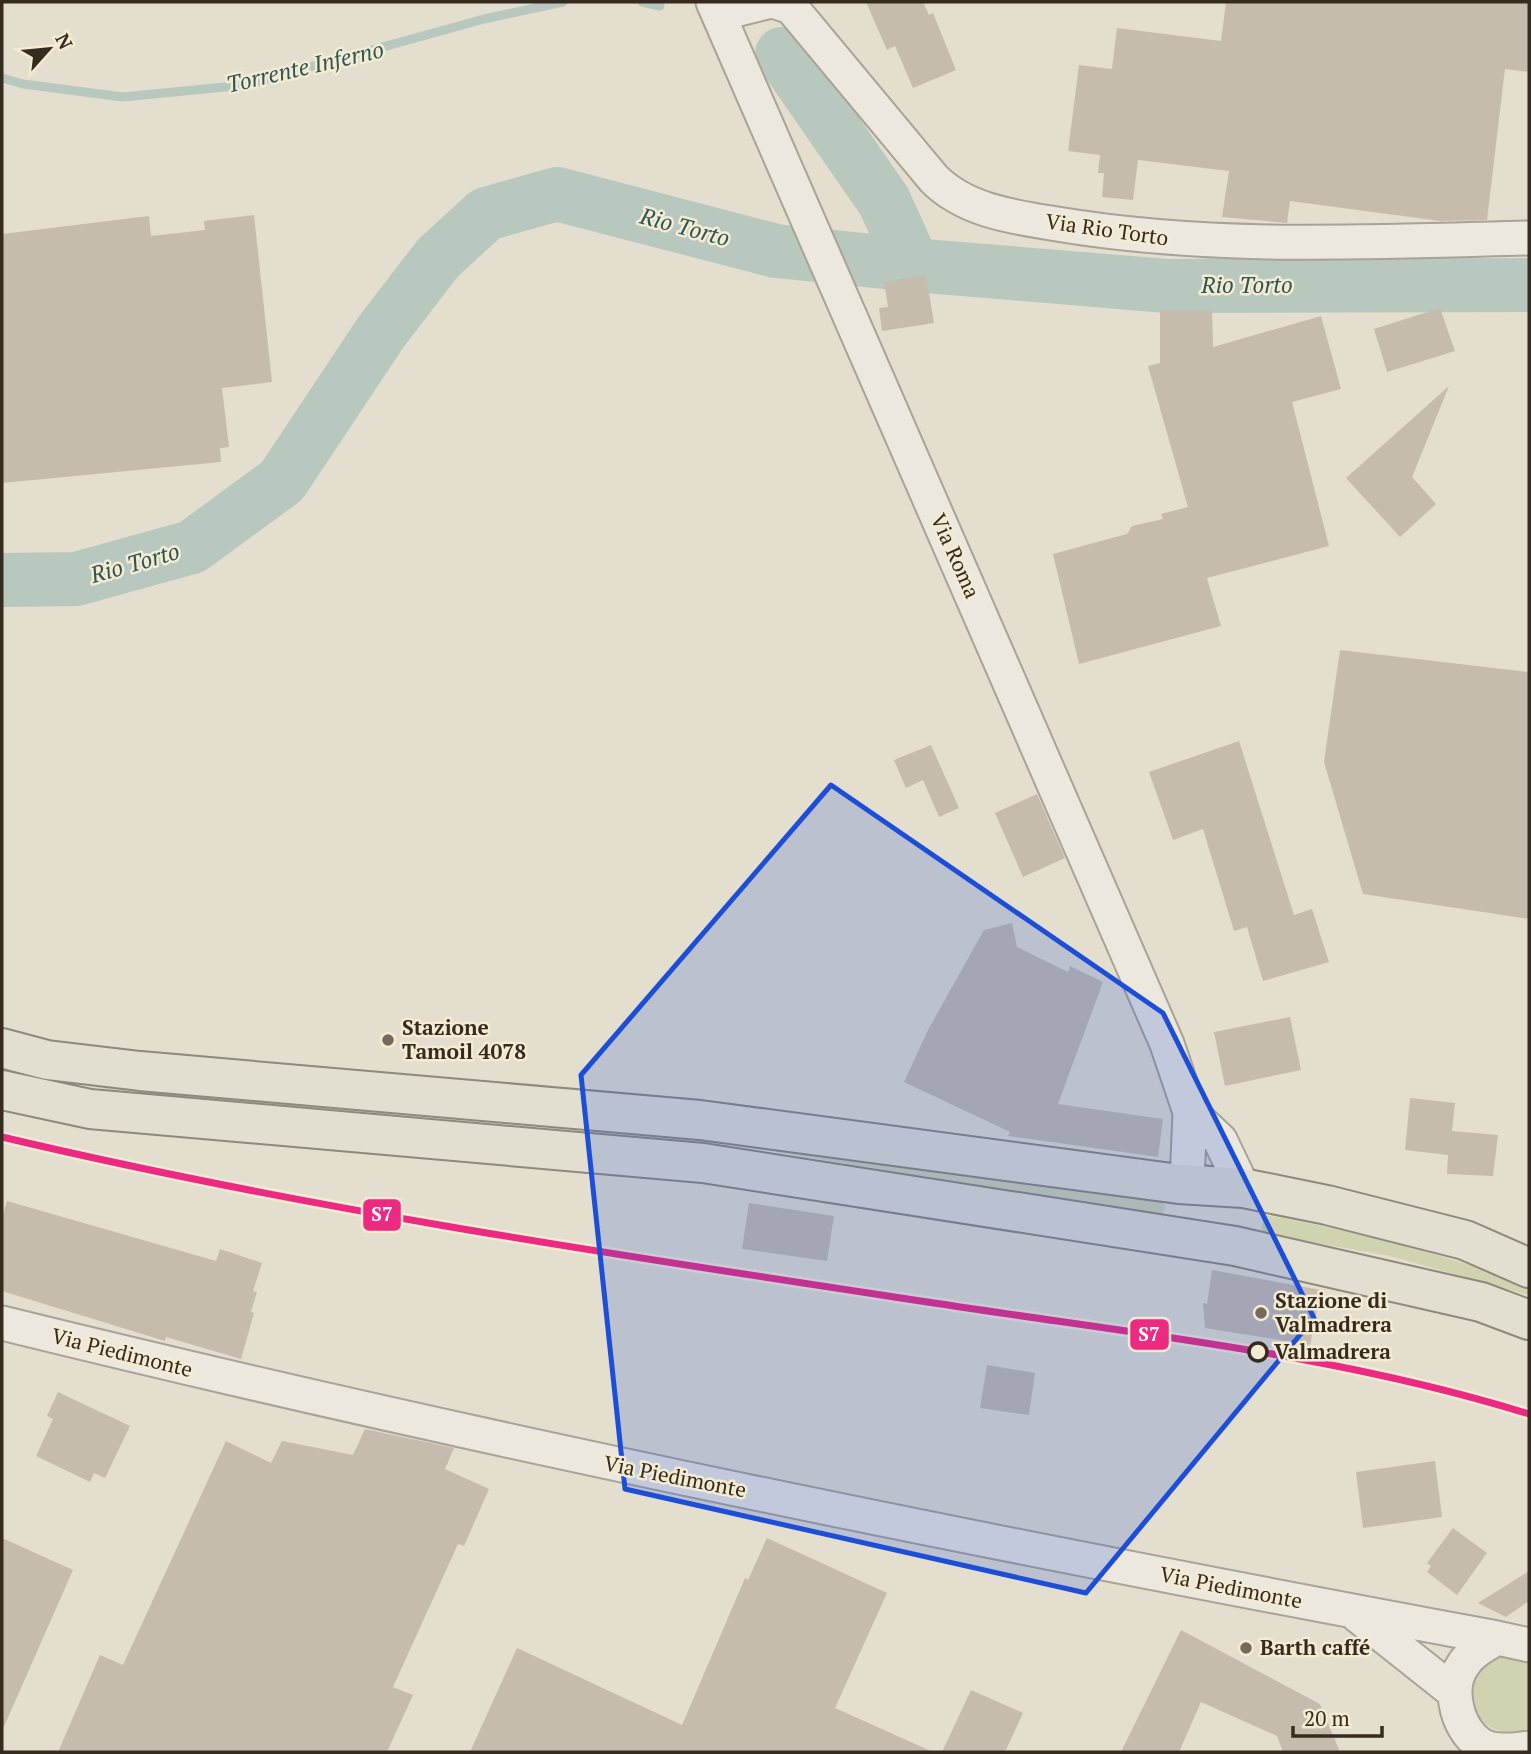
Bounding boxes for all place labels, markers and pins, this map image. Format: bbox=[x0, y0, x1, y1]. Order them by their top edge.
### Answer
place label: Stazione Tamoil 4078 bbox=[402, 1013, 526, 1065]
marker: Stazione Tamoil 4078 bbox=[380, 1032, 396, 1048]
place label: Stazione di Valmadrera bbox=[1275, 1286, 1392, 1338]
marker: Stazione di Valmadrera bbox=[1253, 1305, 1269, 1321]
place label: Valmadrera bbox=[1274, 1337, 1391, 1365]
marker: Valmadrera bbox=[1248, 1342, 1268, 1362]
place label: Barth caffé bbox=[1260, 1633, 1370, 1661]
marker: Barth caffé bbox=[1238, 1640, 1254, 1656]

